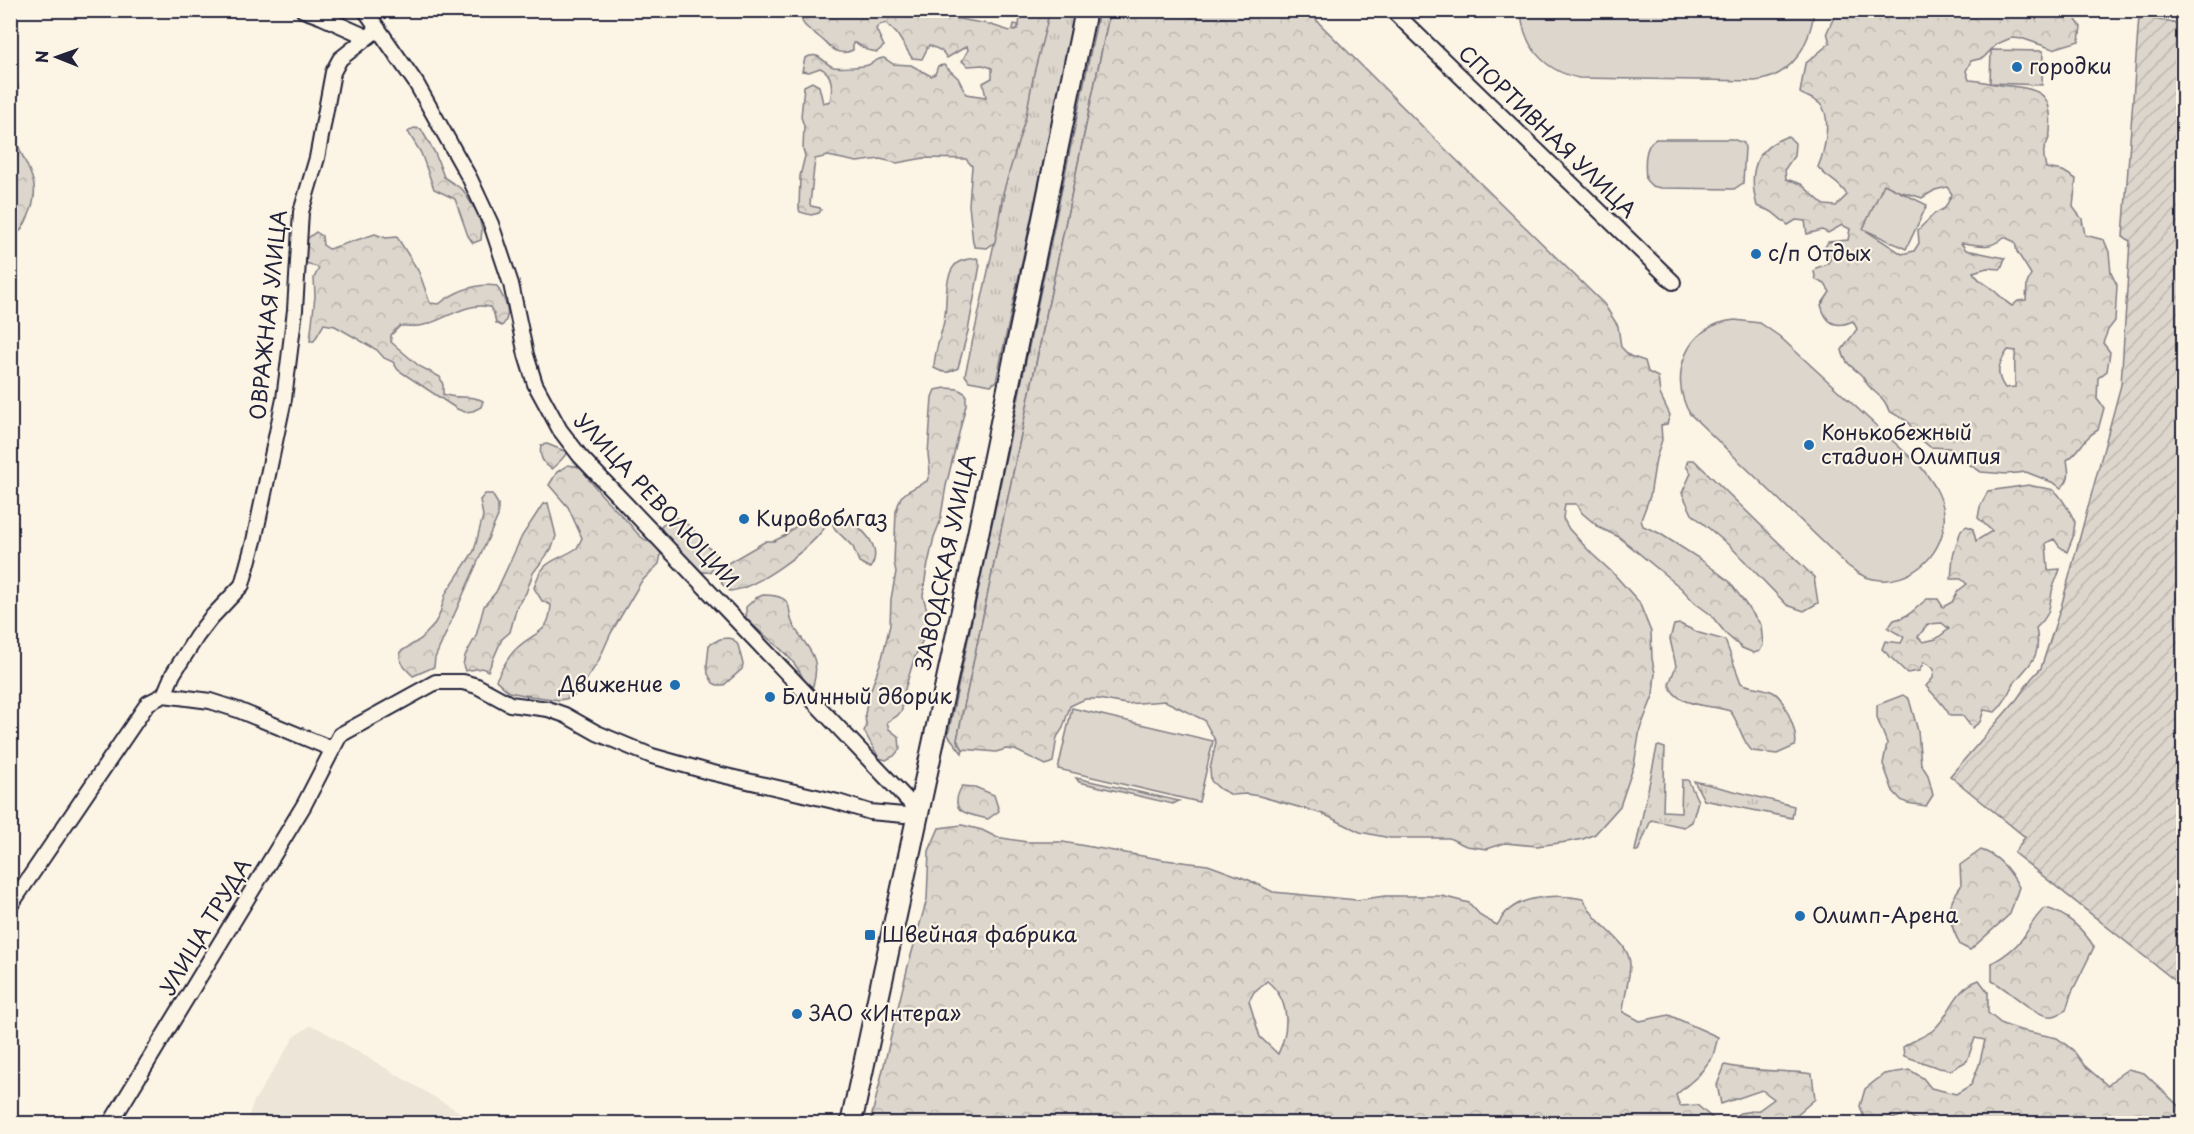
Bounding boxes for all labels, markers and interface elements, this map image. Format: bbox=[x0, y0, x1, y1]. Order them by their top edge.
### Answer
north arrow bbox=[27, 27, 87, 87]
street label: СПОРТИВНАЯ УЛИЦА bbox=[1452, 37, 1645, 224]
place label: городки bbox=[2029, 49, 2112, 81]
text: N bbox=[29, 50, 53, 63]
marker: городки bbox=[2010, 60, 2024, 74]
street label: ОВРАЖНАЯ УЛИЦА bbox=[240, 208, 294, 422]
place label: с/п Отдых bbox=[1768, 236, 1871, 268]
marker: с/п Отдых bbox=[1749, 247, 1763, 261]
street label: УЛИЦА РЕВОЛЮЦИИ bbox=[568, 405, 747, 594]
place label: Конькобежный стадион Олимпия bbox=[1821, 415, 2001, 471]
marker: Конькобежный стадион Олимпия bbox=[1802, 438, 1816, 452]
street label: ЗАВОДСКАЯ УЛИЦА bbox=[906, 451, 983, 672]
place label: Кировоблгаз bbox=[756, 501, 888, 533]
marker: Кировоблгаз bbox=[737, 512, 751, 526]
place label: Движение bbox=[558, 667, 663, 699]
marker: Движение bbox=[668, 678, 682, 692]
place label: Блинный дворик bbox=[782, 679, 952, 711]
marker: Блинный дворик bbox=[763, 690, 777, 704]
street label: УЛИЦА ТРУДА bbox=[151, 851, 258, 1001]
place label: Олимп-Арена bbox=[1812, 898, 1958, 930]
marker: Олимп-Арена bbox=[1793, 909, 1807, 923]
place label: Швейная фабрика bbox=[882, 917, 1078, 949]
marker: Швейная фабрика bbox=[863, 928, 877, 942]
place label: ЗАО «Интера» bbox=[809, 996, 961, 1028]
marker: ЗАО «Интера» bbox=[790, 1007, 804, 1021]

